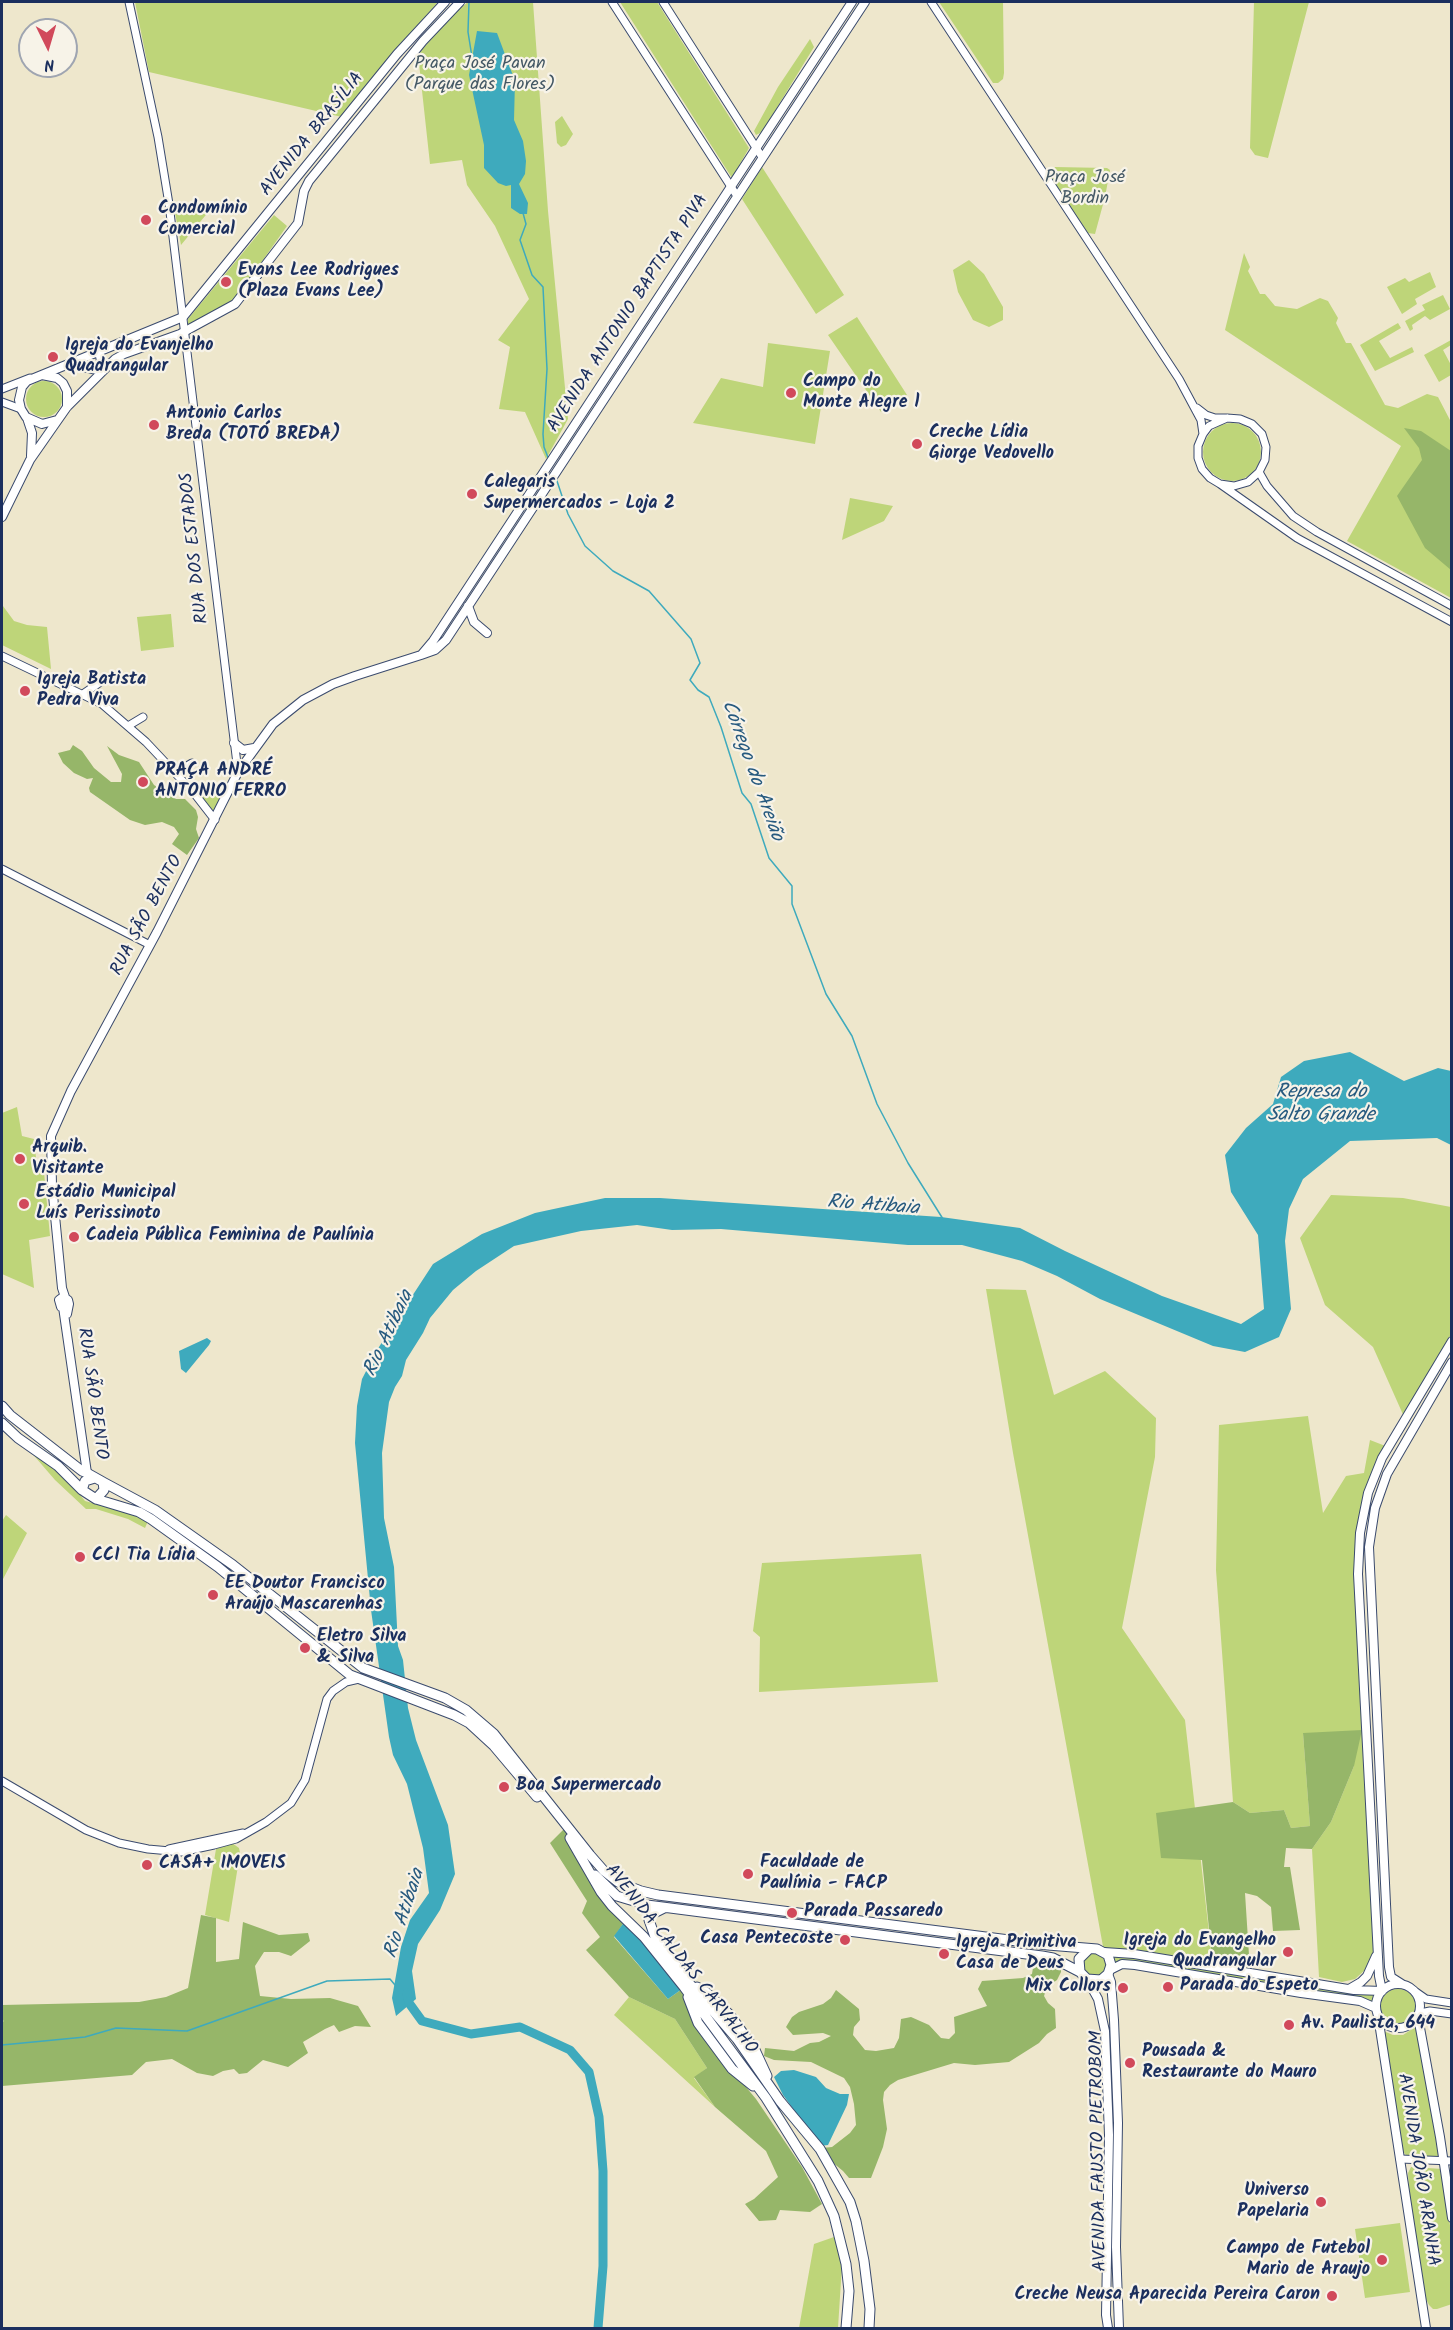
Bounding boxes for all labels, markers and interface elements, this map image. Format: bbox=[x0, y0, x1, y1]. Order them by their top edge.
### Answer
north arrow bbox=[18, 18, 78, 78]
text: N bbox=[43, 52, 56, 77]
park label: Praça José Pavan (Parque das Flores) bbox=[405, 54, 555, 97]
street label: AVENIDA BRASÍLIA bbox=[256, 69, 370, 201]
park label: Praça José Bordin bbox=[1045, 168, 1125, 210]
street label: AVENIDA ANTONIO BAPTISTA PIVA bbox=[544, 191, 714, 437]
place label: Condomínio Comercial bbox=[158, 199, 247, 242]
marker: Condomínio Comercial bbox=[139, 213, 153, 227]
place label: Evans Lee Rodrigues (Plaza Evans Lee) bbox=[238, 261, 399, 304]
marker: Evans Lee Rodrigues (Plaza Evans Lee) bbox=[219, 275, 233, 289]
place label: Igreja do Evanjelho Quadrangular bbox=[65, 336, 213, 378]
marker: Igreja do Evanjelho Quadrangular bbox=[46, 350, 60, 364]
place label: Campo do Monte Alegre l bbox=[803, 372, 919, 415]
marker: Campo do Monte Alegre l bbox=[784, 386, 798, 400]
place label: Antonio Carlos Breda (TOTÓ BREDA) bbox=[166, 404, 341, 446]
marker: Antonio Carlos Breda (TOTÓ BREDA) bbox=[147, 418, 161, 432]
place label: Creche Lídia Giorge Vedovello bbox=[929, 423, 1054, 466]
marker: Creche Lídia Giorge Vedovello bbox=[910, 437, 924, 451]
street label: RUA DOS ESTADOS bbox=[177, 471, 215, 625]
place label: Calegaris Supermercados - Loja 2 bbox=[484, 473, 675, 516]
marker: Calegaris Supermercados - Loja 2 bbox=[465, 487, 479, 501]
place label: Igreja Batista Pedra Viva bbox=[37, 670, 146, 712]
marker: Igreja Batista Pedra Viva bbox=[18, 684, 32, 698]
water label: Córrego do Areião bbox=[714, 697, 788, 845]
place label: PRAÇA ANDRÉ ANTONIO FERRO bbox=[155, 761, 286, 804]
marker: PRAÇA ANDRÉ ANTONIO FERRO bbox=[136, 775, 150, 789]
street label: RUA SÃO BENTO bbox=[107, 852, 189, 980]
water label: Represa do Salto Grande bbox=[1267, 1082, 1375, 1129]
place label: Arquib. Visitante bbox=[32, 1138, 104, 1180]
marker: Arquib. Visitante bbox=[13, 1152, 27, 1166]
place label: Estádio Municipal Luís Perissinoto bbox=[36, 1183, 175, 1226]
water label: Rio Atibaia bbox=[826, 1192, 920, 1222]
marker: Estádio Municipal Luís Perissinoto bbox=[17, 1197, 31, 1211]
place label: Cadeia Pública Feminina de Paulínia bbox=[86, 1226, 374, 1248]
marker: Cadeia Pública Feminina de Paulínia bbox=[67, 1230, 81, 1244]
water label: Rio Atibaia bbox=[360, 1287, 420, 1381]
street label: RUA SÃO BENTO bbox=[71, 1327, 111, 1461]
place label: CCI Tia Lídia bbox=[92, 1546, 195, 1568]
marker: CCI Tia Lídia bbox=[73, 1550, 87, 1564]
place label: EE Doutor Francisco Araújo Mascarenhas bbox=[225, 1574, 385, 1616]
marker: EE Doutor Francisco Araújo Mascarenhas bbox=[206, 1588, 220, 1602]
place label: Eletro Silva & Silva bbox=[317, 1627, 406, 1670]
marker: Eletro Silva & Silva bbox=[298, 1641, 312, 1655]
place label: Boa Supermercado bbox=[516, 1776, 661, 1798]
marker: Boa Supermercado bbox=[497, 1780, 511, 1794]
place label: Faculdade de Paulínia - FACP bbox=[760, 1853, 887, 1896]
place label: CASA+ IMOVEIS bbox=[159, 1854, 286, 1876]
marker: CASA+ IMOVEIS bbox=[140, 1858, 154, 1872]
street label: AVENIDA CALDAS CARVALHO bbox=[599, 1861, 761, 2059]
water label: Rio Atibaia bbox=[380, 1866, 432, 1962]
marker: Faculdade de Paulínia - FACP bbox=[741, 1867, 755, 1881]
place label: Parada Passaredo bbox=[804, 1902, 943, 1924]
marker: Parada Passaredo bbox=[785, 1906, 799, 1920]
place label: Casa Pentecoste bbox=[700, 1929, 833, 1951]
place label: Igreja do Evangelho Quadrangular bbox=[1124, 1931, 1276, 1974]
marker: Casa Pentecoste bbox=[838, 1933, 852, 1947]
place label: Igreja Primitiva Casa de Deus bbox=[956, 1933, 1076, 1976]
marker: Igreja do Evangelho Quadrangular bbox=[1281, 1945, 1295, 1959]
marker: Igreja Primitiva Casa de Deus bbox=[937, 1947, 951, 1961]
place label: Parada do Espeto bbox=[1180, 1976, 1319, 1998]
place label: Mix Collors bbox=[1025, 1977, 1111, 1999]
marker: Parada do Espeto bbox=[1161, 1980, 1175, 1994]
marker: Mix Collors bbox=[1116, 1981, 1130, 1995]
place label: Av. Paulista, 644 bbox=[1301, 2014, 1435, 2036]
marker: Av. Paulista, 644 bbox=[1282, 2018, 1296, 2032]
street label: AVENIDA FAUSTO PIETROBOM bbox=[1087, 2030, 1113, 2272]
place label: Pousada & Restaurante do Mauro bbox=[1142, 2042, 1317, 2084]
marker: Pousada & Restaurante do Mauro bbox=[1123, 2056, 1137, 2070]
street label: AVENIDA JOÃO ARANHA bbox=[1391, 2072, 1443, 2268]
place label: Universo Papelaria bbox=[1237, 2181, 1309, 2224]
marker: Universo Papelaria bbox=[1314, 2195, 1328, 2209]
place label: Campo de Futebol Mario de Araujo bbox=[1226, 2239, 1370, 2282]
marker: Campo de Futebol Mario de Araujo bbox=[1375, 2253, 1389, 2267]
place label: Creche Neusa Aparecida Pereira Caron bbox=[1014, 2285, 1320, 2307]
marker: Creche Neusa Aparecida Pereira Caron bbox=[1325, 2289, 1339, 2303]

